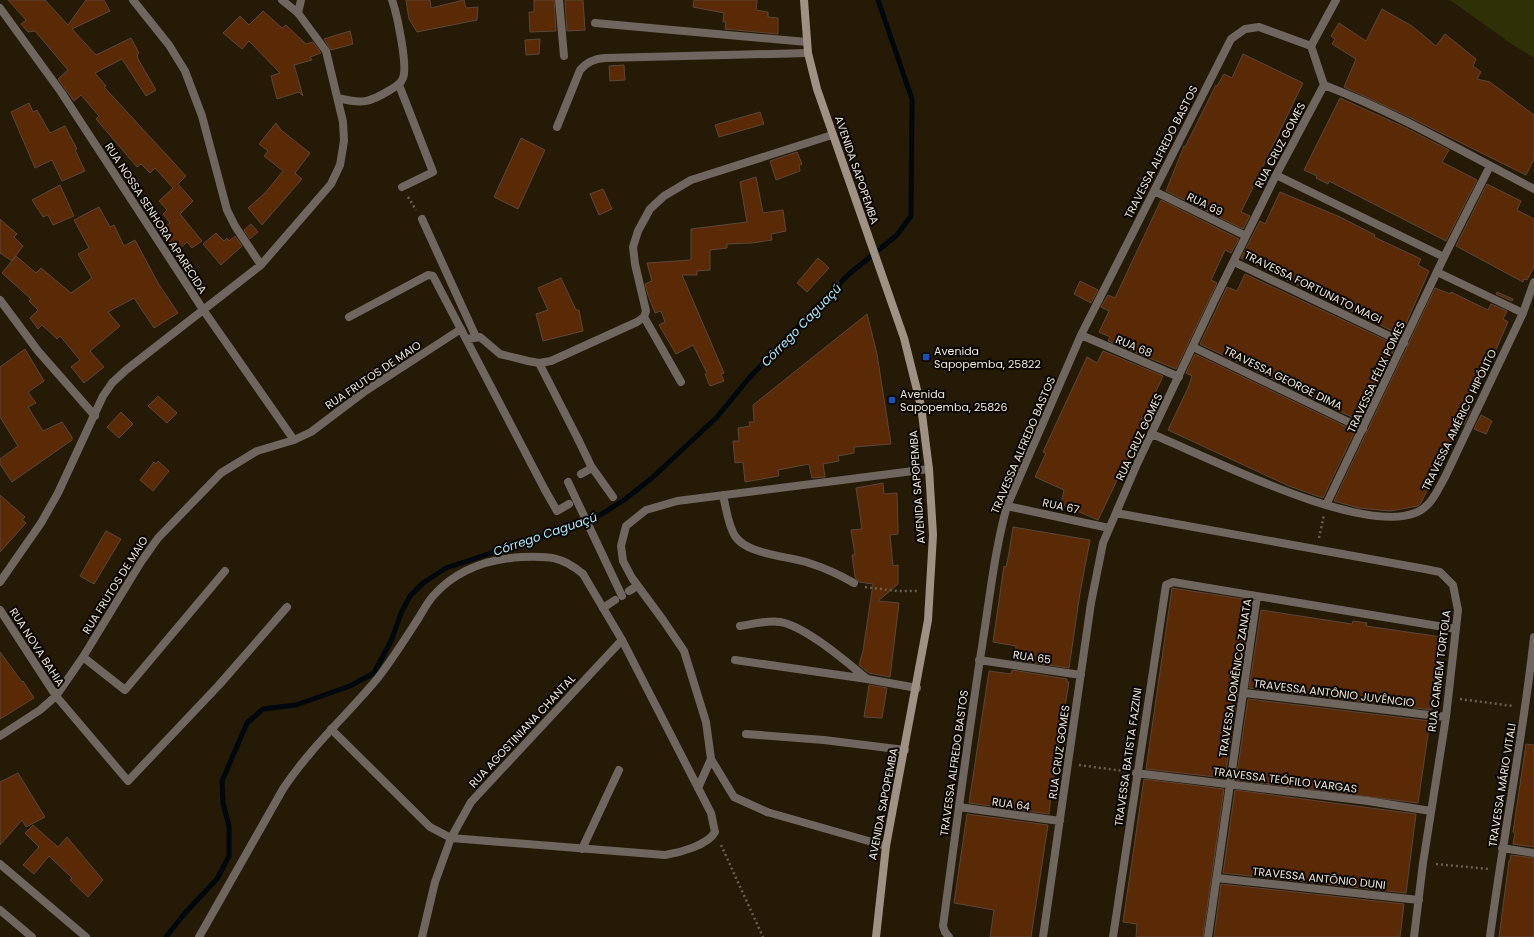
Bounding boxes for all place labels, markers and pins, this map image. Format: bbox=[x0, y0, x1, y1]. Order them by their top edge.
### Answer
place label: Avenida Sapopemba, 25822 bbox=[934, 343, 1041, 372]
marker: Avenida Sapopemba, 25822 bbox=[921, 352, 931, 362]
place label: Avenida Sapopemba, 25826 bbox=[900, 386, 1007, 415]
marker: Avenida Sapopemba, 25826 bbox=[887, 395, 897, 405]

